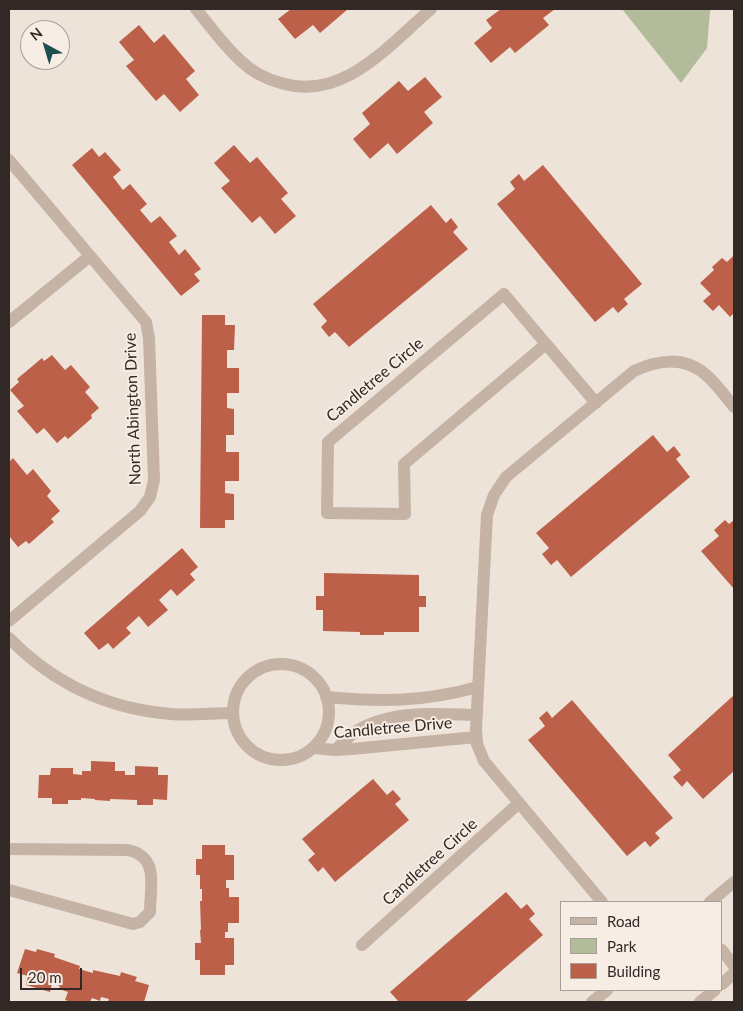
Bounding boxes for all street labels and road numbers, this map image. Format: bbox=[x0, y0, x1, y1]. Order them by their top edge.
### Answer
street label: North Abington Drive bbox=[121, 333, 145, 485]
street label: Candletree Circle bbox=[323, 334, 427, 426]
street label: Candletree Drive bbox=[333, 713, 453, 743]
street label: Candletree Circle bbox=[379, 814, 481, 910]

